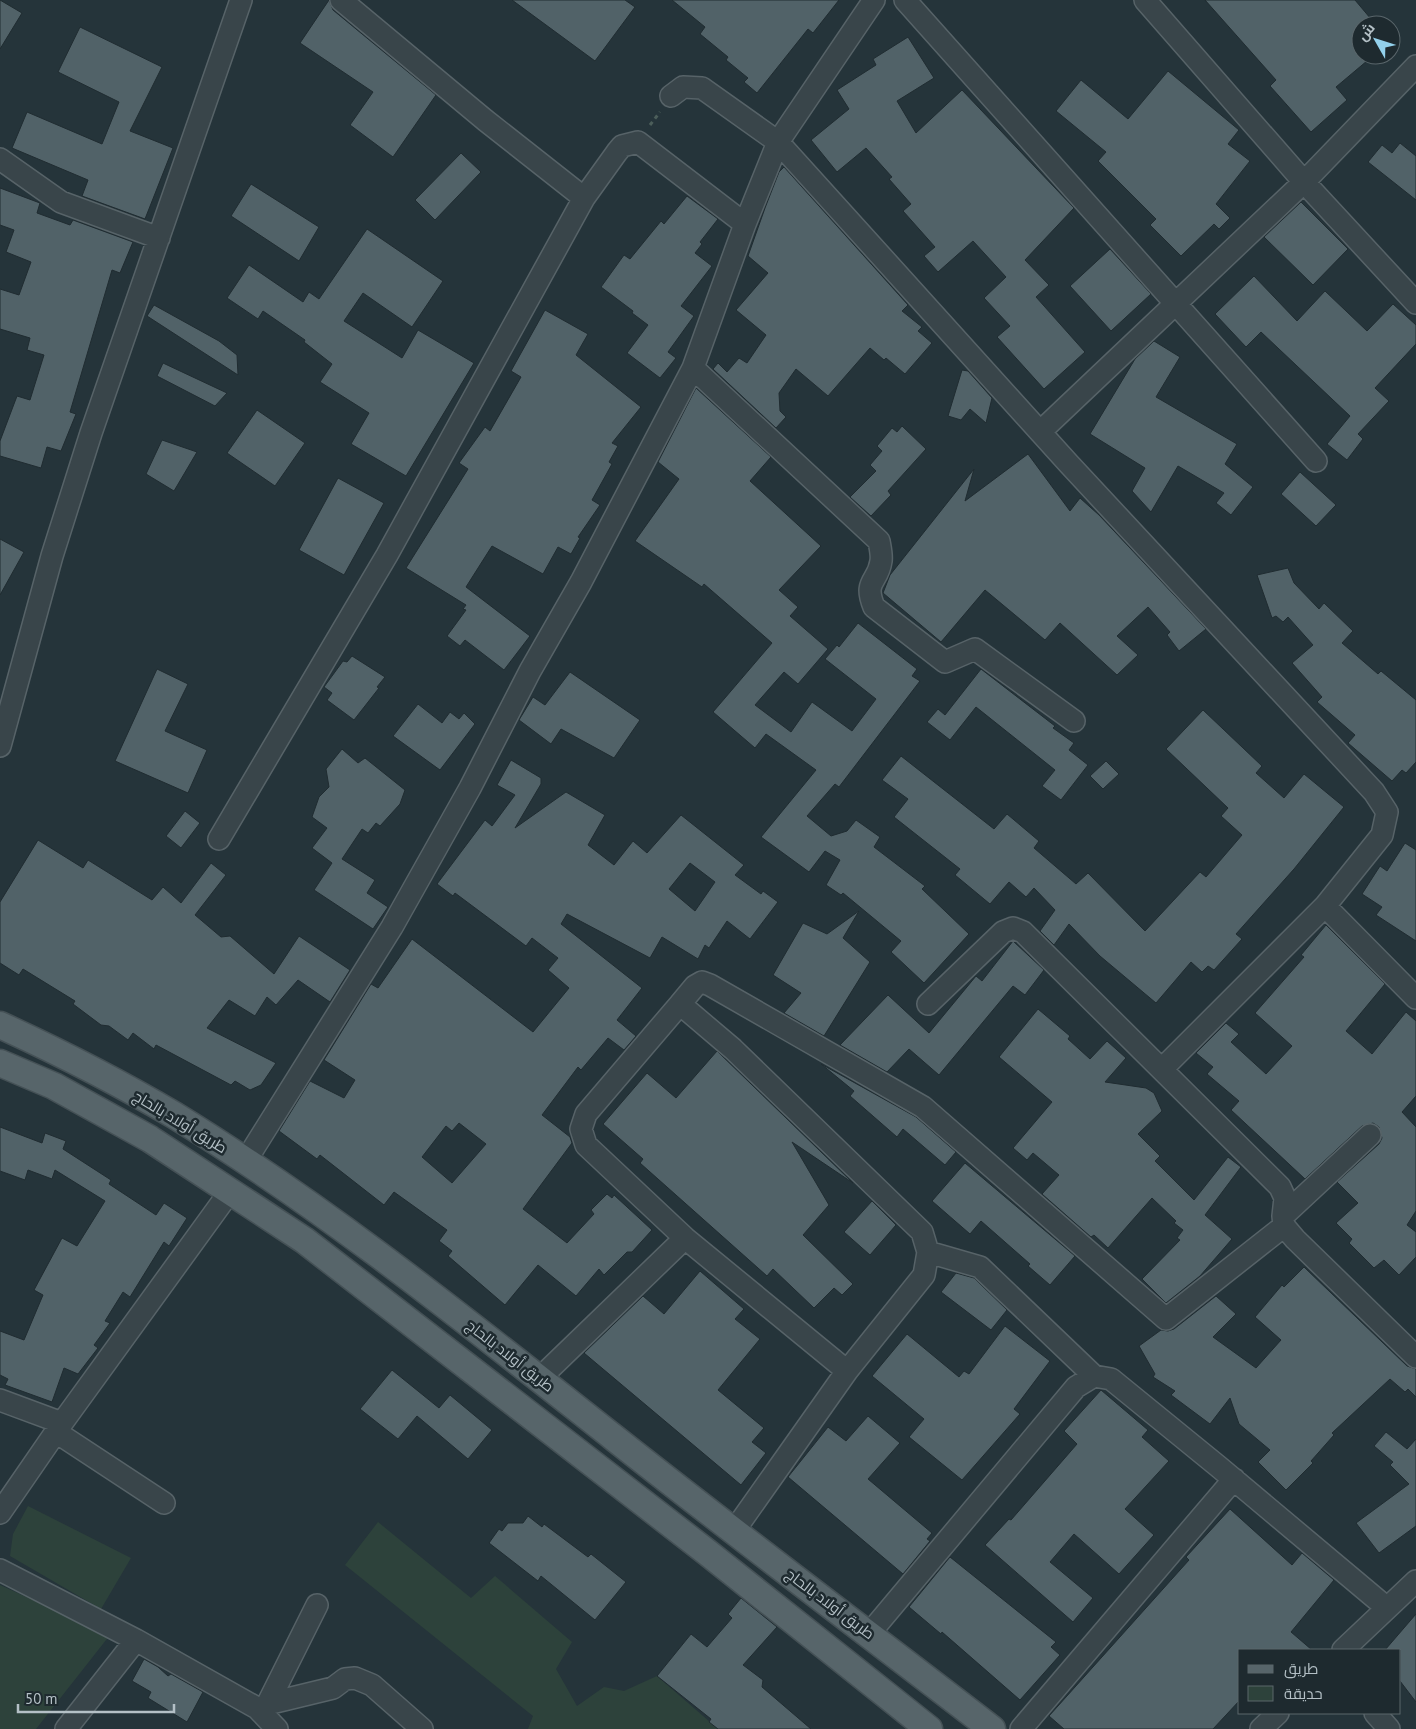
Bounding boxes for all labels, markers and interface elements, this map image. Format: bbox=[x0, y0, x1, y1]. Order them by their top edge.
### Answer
north arrow bbox=[1351, 15, 1401, 65]
text: ش bbox=[1353, 19, 1379, 44]
street label: طريق أولاد بالحاج bbox=[129, 1086, 231, 1159]
street label: طريق أولاد بالحاج bbox=[461, 1315, 558, 1397]
street label: طريق أولاد بالحاج bbox=[781, 1564, 878, 1645]
legend bbox=[1238, 1649, 1401, 1714]
text: طريق bbox=[1284, 1659, 1318, 1679]
scale bar bbox=[18, 1682, 174, 1714]
text: حديقة bbox=[1284, 1684, 1323, 1703]
text: 50 m bbox=[25, 1689, 58, 1708]

